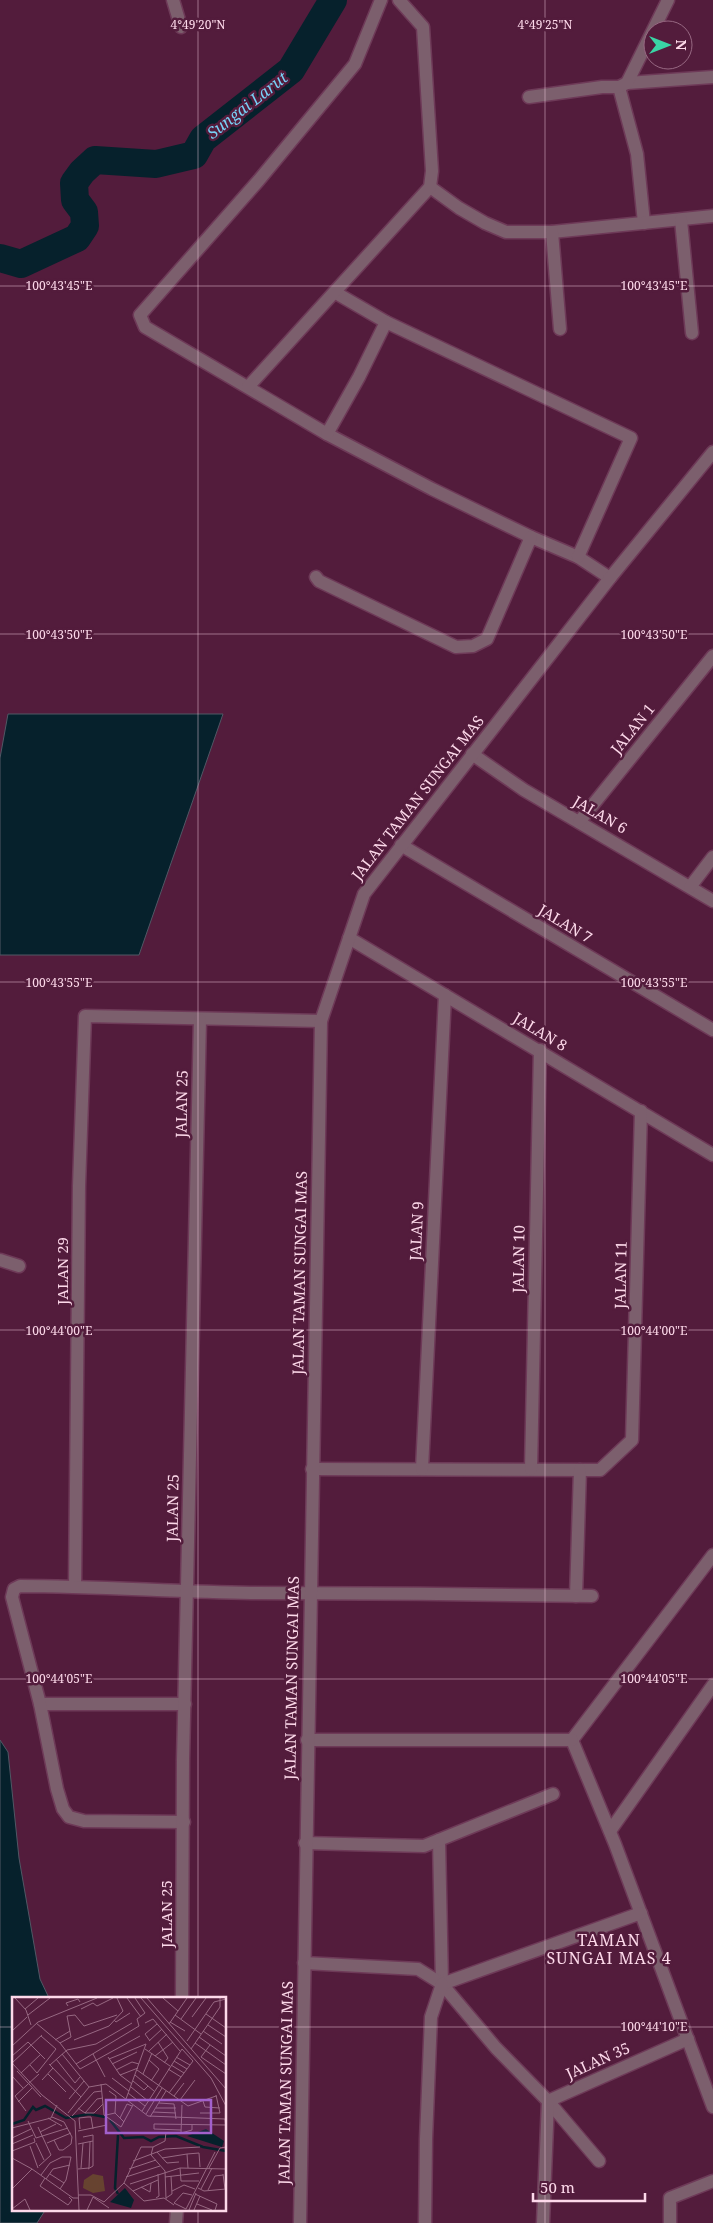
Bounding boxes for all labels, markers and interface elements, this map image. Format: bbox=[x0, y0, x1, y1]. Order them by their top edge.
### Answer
text: 4°49'20"N bbox=[170, 16, 226, 33]
text: 4°49'25"N bbox=[517, 16, 573, 33]
north arrow bbox=[643, 20, 693, 70]
text: N bbox=[672, 39, 691, 51]
water label: Sungai Larut bbox=[202, 66, 292, 144]
text: 100°43'45"E bbox=[26, 277, 92, 294]
text: 100°43'45"E bbox=[621, 277, 687, 294]
text: 100°43'50"E bbox=[26, 626, 92, 643]
text: 100°43'50"E bbox=[621, 626, 687, 643]
street label: JALAN 1 bbox=[605, 699, 659, 759]
street label: JALAN TAMAN SUNGAI MAS bbox=[346, 711, 488, 885]
street label: JALAN 6 bbox=[569, 790, 631, 838]
street label: JALAN 7 bbox=[534, 899, 596, 947]
text: 100°43'55"E bbox=[26, 974, 92, 991]
text: 100°43'55"E bbox=[621, 974, 687, 991]
street label: JALAN 8 bbox=[509, 1007, 571, 1055]
street label: JALAN 25 bbox=[170, 1070, 192, 1139]
street label: JALAN TAMAN SUNGAI MAS bbox=[287, 1171, 311, 1376]
street label: JALAN 9 bbox=[404, 1201, 428, 1262]
street label: JALAN 10 bbox=[507, 1225, 529, 1294]
street label: JALAN 29 bbox=[52, 1237, 72, 1306]
street label: JALAN 11 bbox=[609, 1241, 631, 1310]
text: 100°44'00"E bbox=[26, 1322, 92, 1339]
text: 100°44'00"E bbox=[621, 1322, 687, 1339]
street label: JALAN 25 bbox=[161, 1474, 183, 1543]
street label: JALAN TAMAN SUNGAI MAS bbox=[279, 1576, 303, 1781]
text: 100°44'05"E bbox=[26, 1670, 92, 1687]
text: 100°44'05"E bbox=[621, 1670, 687, 1687]
street label: JALAN 25 bbox=[156, 1880, 176, 1949]
district label: TAMAN SUNGAI MAS 4 bbox=[546, 1929, 672, 1969]
street label: JALAN TAMAN SUNGAI MAS bbox=[273, 1981, 297, 2186]
inset map bbox=[12, 1997, 226, 2210]
text: 100°44'10"E bbox=[621, 2018, 687, 2035]
street label: JALAN 35 bbox=[562, 2037, 633, 2083]
scale bar bbox=[533, 2170, 646, 2202]
text: 50 m bbox=[540, 2177, 575, 2197]

